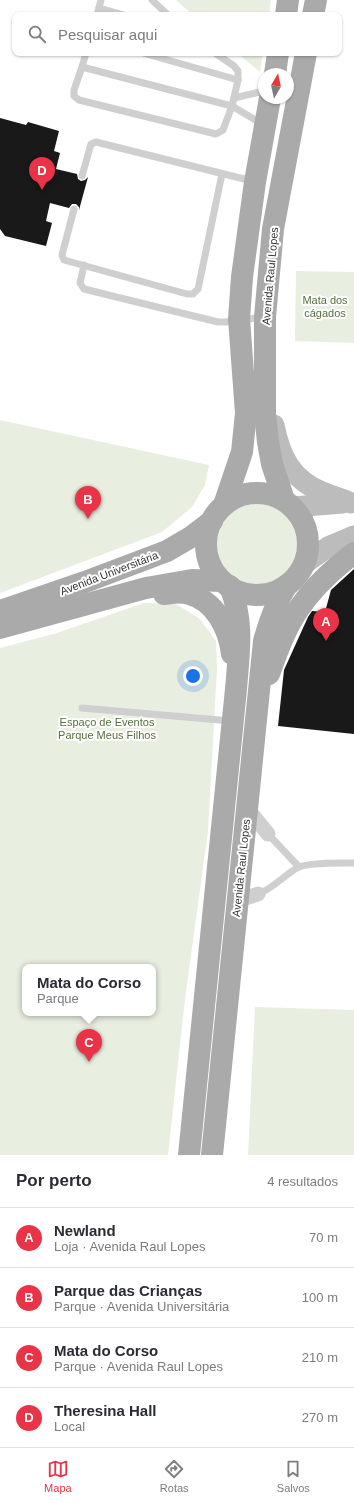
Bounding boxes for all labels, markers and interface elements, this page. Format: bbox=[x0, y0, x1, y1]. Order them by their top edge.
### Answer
search box bbox=[12, 12, 342, 56]
icon: search bbox=[26, 23, 48, 45]
text: Pesquisar aqui bbox=[58, 26, 157, 43]
north arrow bbox=[258, 68, 294, 104]
pin: D bbox=[29, 157, 55, 190]
street label: Avenida Raul Lopes bbox=[260, 226, 280, 325]
park label: Mata dos cágados bbox=[302, 294, 348, 319]
pin: B bbox=[75, 486, 101, 519]
street label: Avenida Universitária bbox=[58, 548, 160, 597]
pin: A bbox=[313, 608, 339, 641]
your location bbox=[183, 666, 203, 686]
park label: Espaço de Eventos Parque Meus Filhos bbox=[58, 716, 156, 741]
street label: Avenida Raul Lopes bbox=[230, 818, 252, 917]
popup bbox=[22, 964, 156, 1016]
text: Mata do Corso bbox=[37, 974, 141, 991]
text: Parque bbox=[37, 991, 79, 1006]
pin: C bbox=[76, 1029, 102, 1062]
text: Por perto bbox=[16, 1171, 92, 1190]
text: 4 resultados bbox=[267, 1174, 338, 1189]
text: Newland bbox=[54, 1222, 116, 1239]
text: A bbox=[24, 1230, 34, 1245]
text: 70 m bbox=[309, 1230, 338, 1245]
text: Loja · Avenida Raul Lopes bbox=[54, 1239, 206, 1254]
text: Parque das Crianças bbox=[54, 1282, 202, 1299]
text: B bbox=[24, 1290, 34, 1305]
text: 100 m bbox=[302, 1290, 338, 1305]
text: Parque · Avenida Universitária bbox=[54, 1299, 229, 1314]
text: Mata do Corso bbox=[54, 1342, 158, 1359]
text: C bbox=[24, 1350, 34, 1365]
text: 210 m bbox=[302, 1350, 338, 1365]
text: Parque · Avenida Raul Lopes bbox=[54, 1359, 223, 1374]
text: Theresina Hall bbox=[54, 1402, 157, 1419]
text: D bbox=[24, 1410, 34, 1425]
text: 270 m bbox=[302, 1410, 338, 1425]
text: Local bbox=[54, 1419, 85, 1434]
tab: Mapa bbox=[44, 1458, 72, 1494]
tab: Rotas bbox=[160, 1458, 189, 1494]
tab: Salvos bbox=[277, 1458, 310, 1494]

